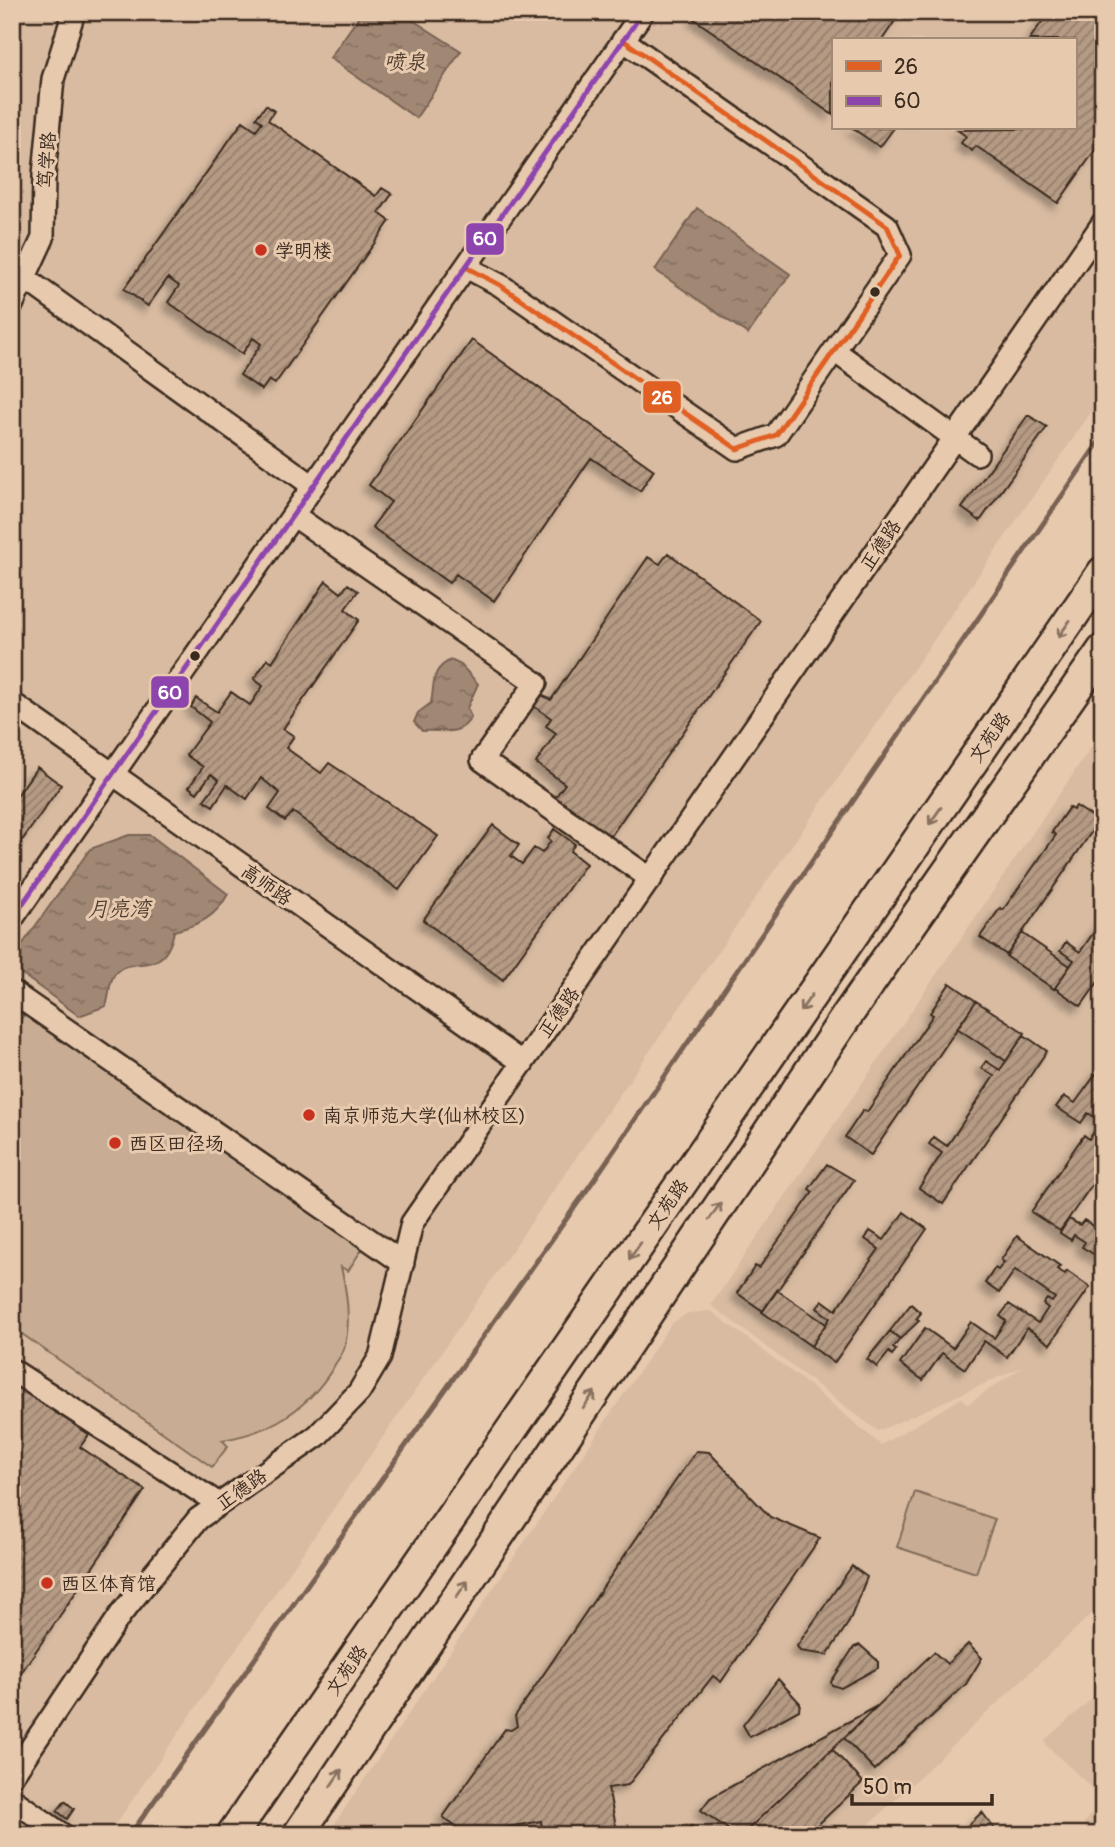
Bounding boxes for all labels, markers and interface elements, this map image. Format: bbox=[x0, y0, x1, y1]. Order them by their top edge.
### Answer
legend bbox=[832, 38, 1076, 130]
water label: 喷泉 bbox=[384, 49, 426, 76]
text: 26 bbox=[894, 54, 918, 81]
text: 60 bbox=[894, 88, 921, 115]
street label: 笃学路 bbox=[33, 131, 61, 189]
line badge: 60 bbox=[465, 222, 505, 256]
text: 60 bbox=[473, 227, 497, 251]
place label: 学明楼 bbox=[275, 239, 332, 263]
marker: 学明楼 bbox=[253, 242, 269, 258]
unlabelled marker bbox=[868, 285, 882, 299]
line badge: 26 bbox=[642, 380, 682, 414]
text: 26 bbox=[651, 386, 673, 410]
street label: 正德路 bbox=[855, 515, 907, 576]
one-way arrow bbox=[1057, 619, 1071, 638]
unlabelled marker bbox=[188, 649, 202, 663]
line badge: 60 bbox=[150, 675, 190, 709]
text: 60 bbox=[158, 681, 182, 705]
street label: 文苑路 bbox=[964, 707, 1016, 768]
one-way arrow bbox=[928, 806, 942, 825]
street label: 高师路 bbox=[236, 859, 297, 911]
water label: 月亮湾 bbox=[88, 896, 153, 923]
street label: 正德路 bbox=[533, 982, 585, 1043]
one-way arrow bbox=[799, 993, 813, 1012]
place label: 南京师范大学(仙林校区) bbox=[323, 1104, 526, 1128]
marker: 南京师范大学(仙林校区) bbox=[301, 1107, 317, 1123]
place label: 西区田径场 bbox=[129, 1132, 224, 1156]
marker: 西区田径场 bbox=[107, 1135, 123, 1151]
street label: 文苑路 bbox=[642, 1174, 694, 1235]
one-way arrow bbox=[708, 1202, 723, 1221]
one-way arrow bbox=[628, 1241, 642, 1260]
one-way arrow bbox=[582, 1391, 596, 1410]
street label: 正德路 bbox=[211, 1464, 272, 1516]
place label: 西区体育馆 bbox=[61, 1572, 156, 1596]
marker: 西区体育馆 bbox=[39, 1575, 55, 1591]
one-way arrow bbox=[455, 1580, 469, 1599]
street label: 文苑路 bbox=[321, 1640, 373, 1701]
scale bar bbox=[852, 1763, 992, 1807]
one-way arrow bbox=[328, 1769, 343, 1788]
text: 50 m bbox=[863, 1774, 912, 1801]

